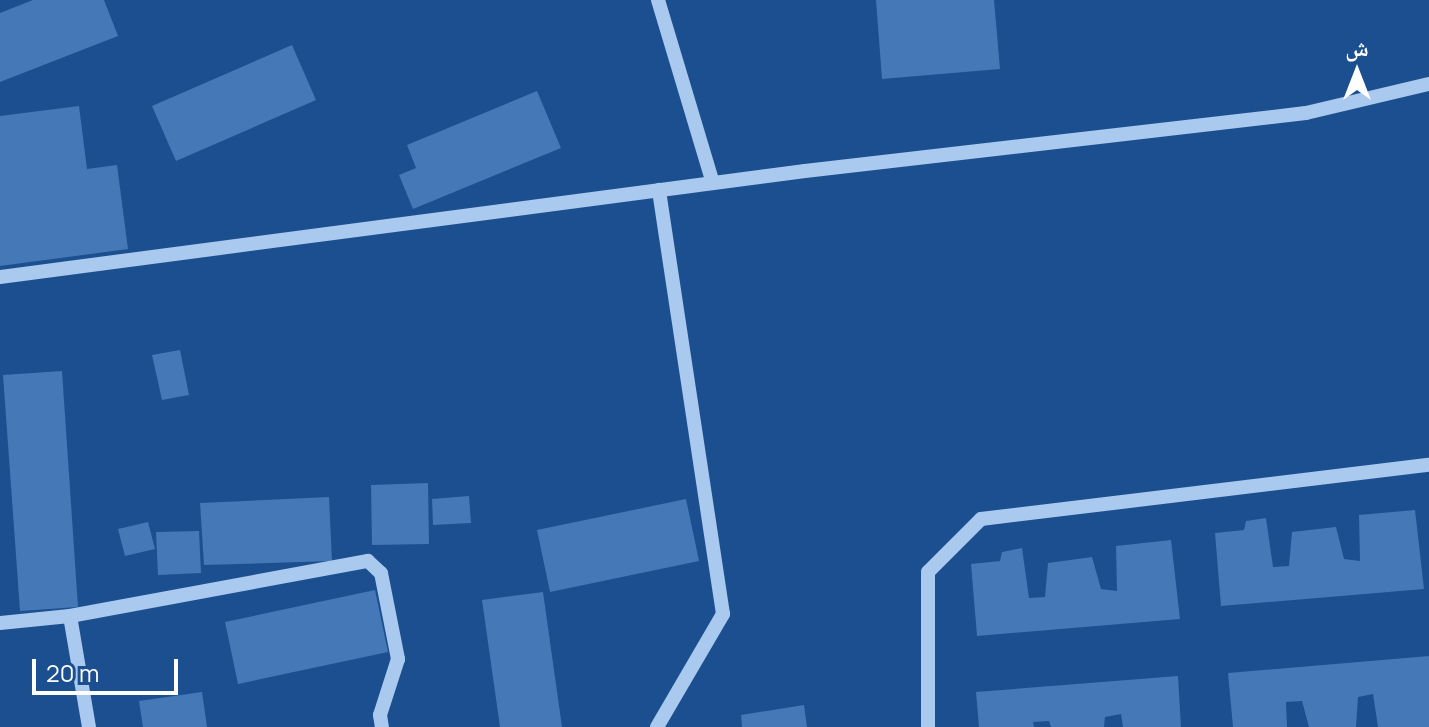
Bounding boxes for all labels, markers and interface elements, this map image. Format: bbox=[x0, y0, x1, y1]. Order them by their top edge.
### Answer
north arrow bbox=[1317, 32, 1397, 112]
text: ش bbox=[1345, 33, 1369, 63]
scale bar bbox=[36, 643, 182, 693]
text: 20 m bbox=[46, 656, 99, 689]

